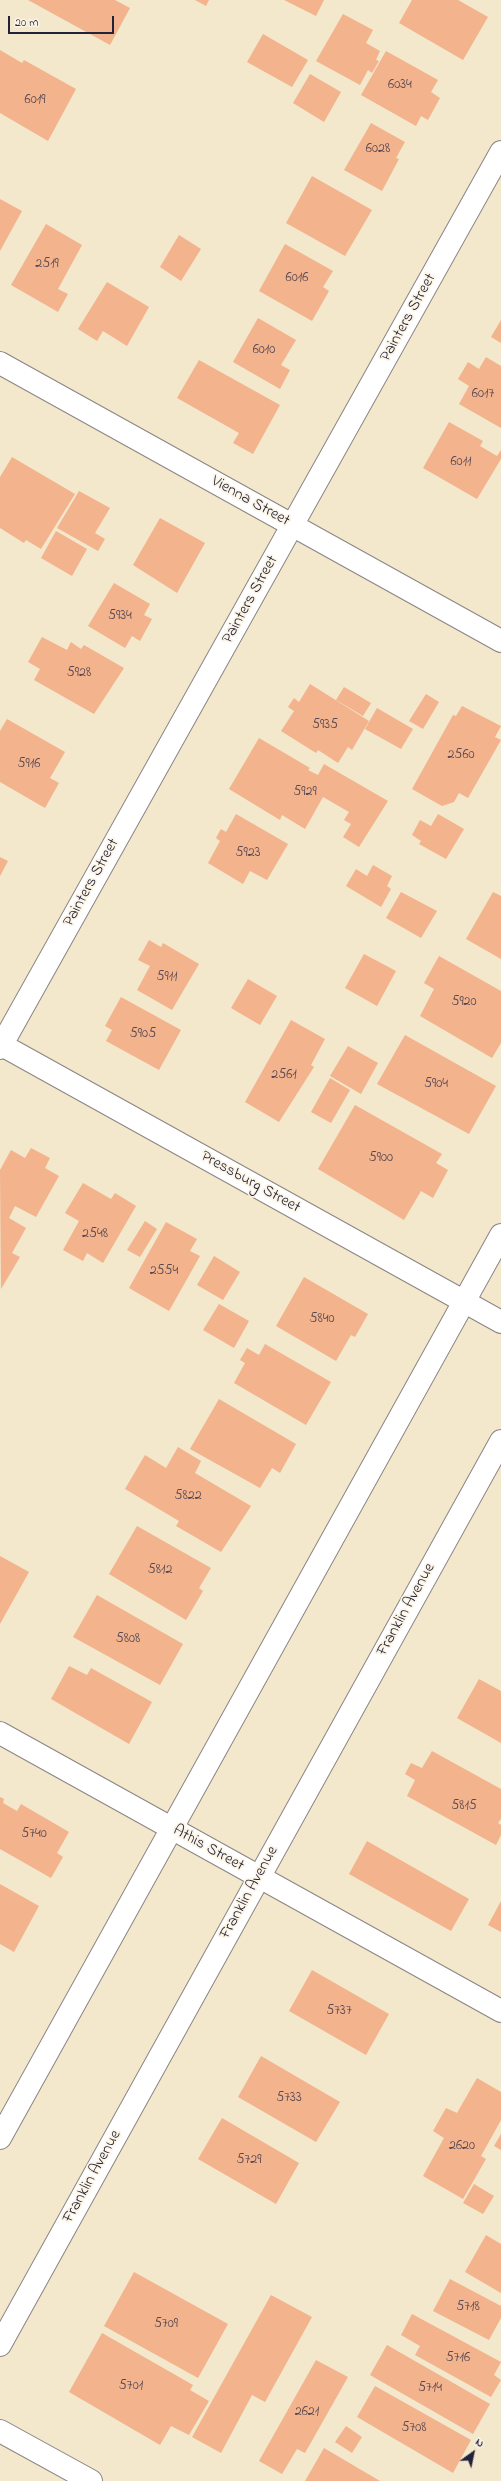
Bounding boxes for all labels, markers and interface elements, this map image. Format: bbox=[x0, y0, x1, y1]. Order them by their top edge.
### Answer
scale bar bbox=[10, 8, 116, 34]
text: 20 m bbox=[15, 14, 38, 32]
house number: 6034 bbox=[388, 78, 412, 94]
house number: 6019 bbox=[25, 93, 45, 109]
house number: 6028 bbox=[366, 142, 390, 158]
house number: 2519 bbox=[35, 257, 59, 273]
house number: 6016 bbox=[286, 271, 308, 287]
street label: Painters Street bbox=[377, 271, 441, 365]
house number: 6010 bbox=[253, 343, 275, 359]
house number: 6017 bbox=[472, 387, 494, 403]
house number: 6011 bbox=[450, 455, 472, 471]
street label: Vienna Street bbox=[207, 472, 293, 532]
street label: Painters Street bbox=[219, 553, 283, 647]
house number: 5934 bbox=[108, 609, 132, 625]
house number: 5928 bbox=[67, 666, 91, 682]
house number: 5935 bbox=[312, 718, 338, 734]
house number: 2560 bbox=[447, 748, 475, 764]
house number: 5916 bbox=[18, 757, 40, 773]
house number: 5929 bbox=[293, 785, 317, 801]
street label: Painters Street bbox=[60, 836, 124, 930]
house number: 5923 bbox=[236, 846, 260, 862]
house number: 5911 bbox=[156, 970, 178, 986]
house number: 5920 bbox=[451, 995, 477, 1011]
house number: 5905 bbox=[130, 1027, 156, 1043]
house number: 2561 bbox=[271, 1068, 297, 1084]
house number: 5904 bbox=[424, 1077, 448, 1093]
street label: Pressburg Street bbox=[197, 1148, 303, 1218]
house number: 5900 bbox=[369, 1151, 393, 1167]
house number: 2548 bbox=[82, 1227, 108, 1243]
house number: 2554 bbox=[150, 1264, 178, 1280]
house number: 5840 bbox=[309, 1312, 335, 1328]
house number: 5822 bbox=[174, 1489, 202, 1505]
street label: Franklin Avenue bbox=[374, 1560, 440, 1660]
house number: 5812 bbox=[148, 1563, 172, 1579]
house number: 5808 bbox=[116, 1632, 140, 1648]
house number: 5815 bbox=[451, 1799, 477, 1815]
street label: Athis Street bbox=[169, 1822, 247, 1876]
house number: 5740 bbox=[21, 1827, 47, 1843]
street label: Franklin Avenue bbox=[217, 1843, 283, 1943]
house number: 5737 bbox=[326, 2004, 352, 2020]
house number: 5733 bbox=[276, 2091, 302, 2107]
street label: Franklin Avenue bbox=[60, 2127, 126, 2227]
house number: 2620 bbox=[449, 2139, 475, 2155]
house number: 5729 bbox=[237, 2153, 261, 2169]
house number: 5718 bbox=[456, 2300, 480, 2316]
house number: 5709 bbox=[154, 2317, 178, 2333]
house number: 5716 bbox=[446, 2351, 470, 2367]
house number: 5701 bbox=[119, 2379, 143, 2395]
house number: 5714 bbox=[418, 2381, 442, 2397]
house number: 2621 bbox=[295, 2405, 319, 2421]
house number: 5708 bbox=[401, 2421, 427, 2437]
north arrow bbox=[453, 2433, 493, 2473]
text: N bbox=[472, 2434, 487, 2452]

